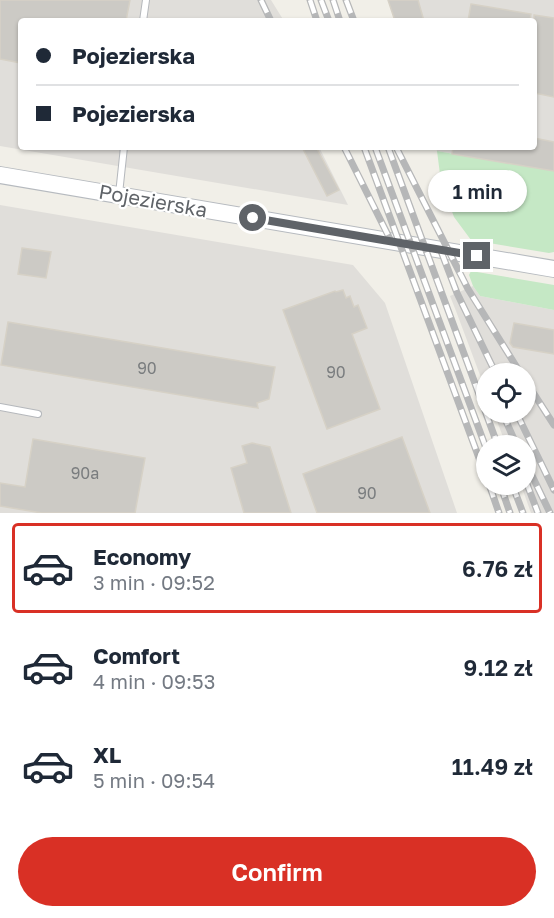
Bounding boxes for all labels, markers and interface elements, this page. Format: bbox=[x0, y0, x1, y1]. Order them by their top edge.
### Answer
text: Pojezierska bbox=[72, 42, 195, 69]
text: Pojezierska bbox=[72, 100, 195, 127]
callout: 1 min bbox=[428, 169, 526, 211]
street label: Pojezierska bbox=[97, 179, 209, 221]
text: 1 min bbox=[452, 179, 503, 203]
route start bbox=[239, 204, 266, 231]
route end bbox=[463, 242, 490, 269]
house number: 90 bbox=[137, 358, 157, 378]
house number: 90 bbox=[326, 362, 346, 382]
map controls bbox=[476, 363, 536, 495]
button: locate bbox=[476, 363, 536, 423]
button: layers bbox=[476, 435, 536, 495]
house number: 90a bbox=[71, 463, 99, 483]
house number: 90 bbox=[357, 483, 377, 503]
icon: car bbox=[21, 541, 75, 595]
text: Economy bbox=[93, 543, 191, 570]
text: 6.76 zł bbox=[462, 555, 533, 582]
text: 3 min · 09:52 bbox=[93, 570, 215, 594]
icon: car bbox=[21, 640, 75, 694]
text: Comfort bbox=[93, 642, 180, 669]
text: 9.12 zł bbox=[463, 654, 533, 681]
text: 4 min · 09:53 bbox=[93, 669, 215, 693]
icon: car bbox=[21, 739, 75, 793]
text: XL bbox=[93, 741, 121, 768]
text: 11.49 zł bbox=[452, 753, 533, 780]
text: 5 min · 09:54 bbox=[93, 768, 215, 792]
button: Confirm bbox=[18, 837, 536, 906]

